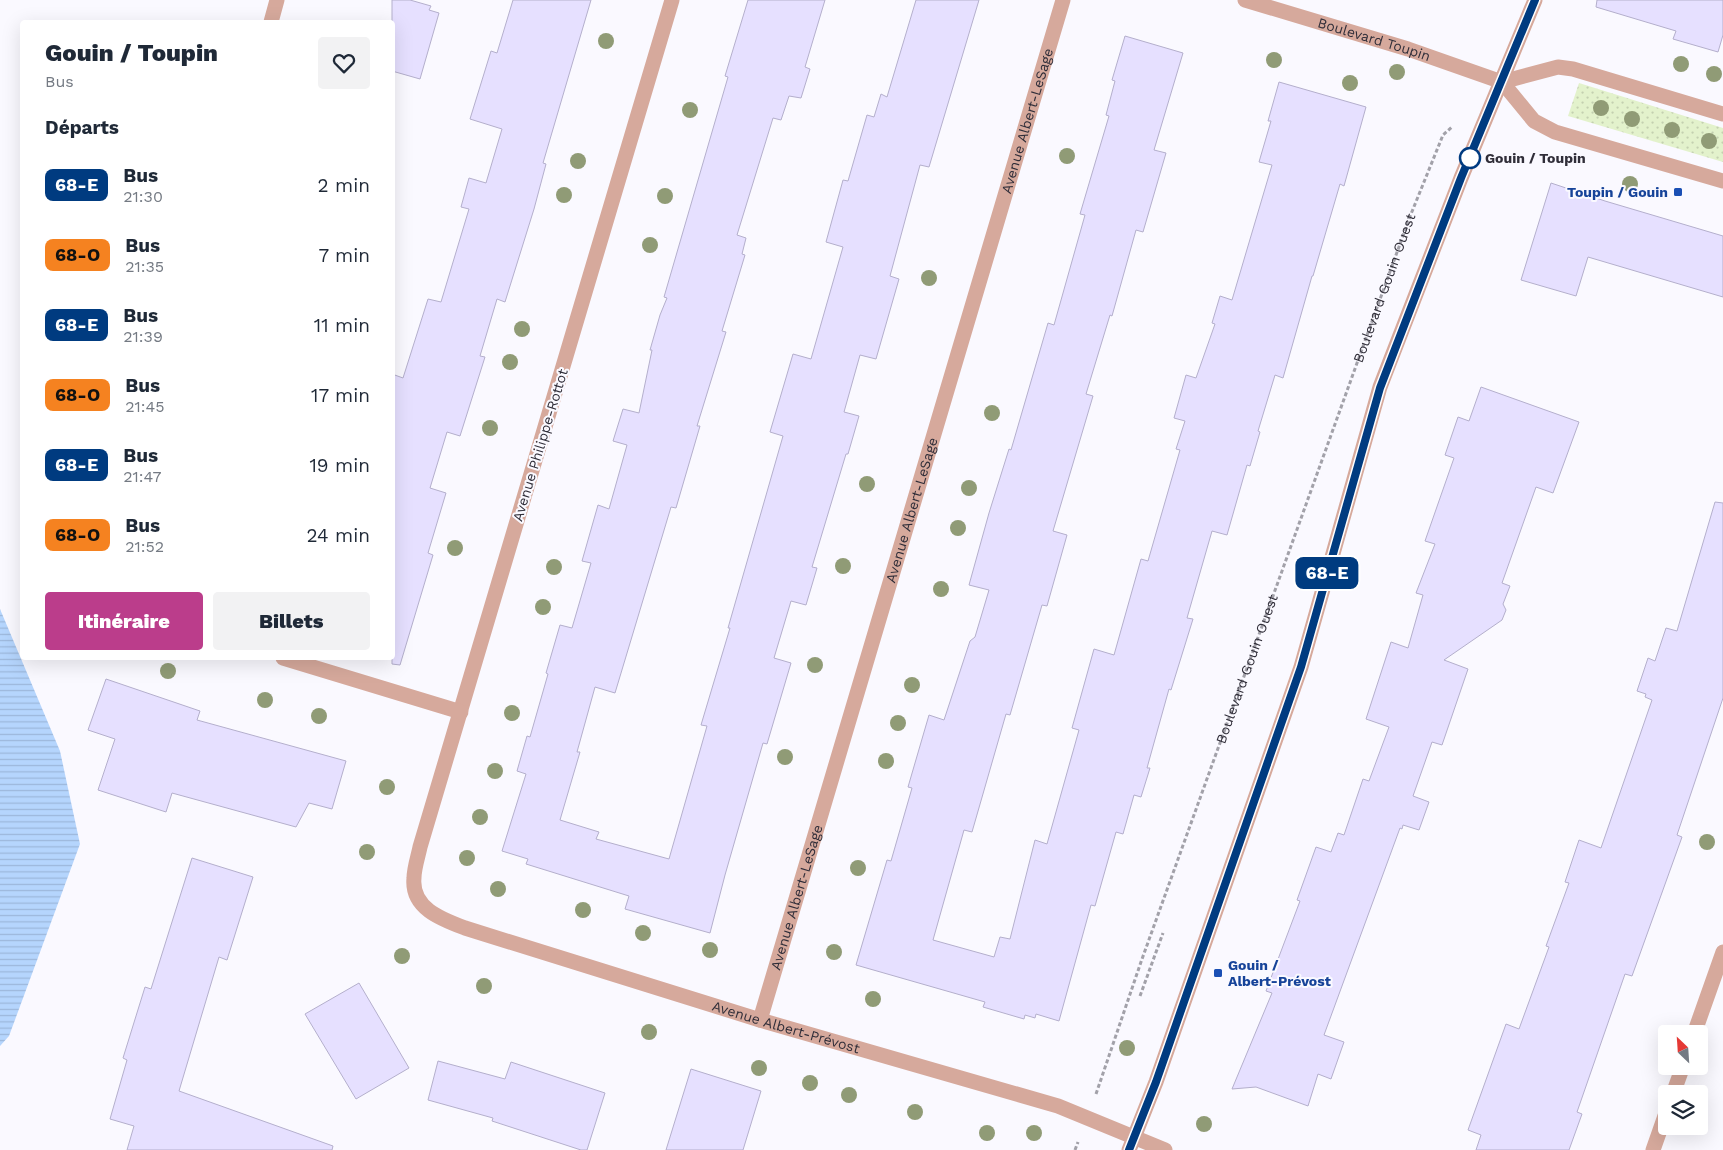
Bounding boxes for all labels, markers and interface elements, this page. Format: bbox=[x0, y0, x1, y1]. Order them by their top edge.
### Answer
street label: Boulevard Toupin bbox=[1316, 14, 1433, 64]
button: heart bbox=[318, 37, 370, 89]
text: Gouin / Toupin bbox=[45, 39, 218, 67]
street label: Avenue Albert-LeSage bbox=[998, 46, 1056, 195]
text: Bus bbox=[45, 72, 74, 91]
text: Départs bbox=[45, 116, 119, 139]
marker: Gouin / Toupin bbox=[1459, 147, 1481, 169]
place label: Gouin / Toupin bbox=[1485, 150, 1586, 166]
text: Bus bbox=[123, 164, 158, 187]
text: 68-E bbox=[55, 174, 98, 195]
text: 2 min bbox=[318, 174, 370, 197]
place label: Toupin / Gouin bbox=[1567, 184, 1668, 200]
marker: Toupin / Gouin bbox=[1672, 186, 1684, 198]
text: 21:30 bbox=[123, 187, 163, 206]
street label: Boulevard Gouin Ouest bbox=[1350, 211, 1418, 365]
text: Bus bbox=[125, 234, 160, 257]
text: 68-O bbox=[55, 244, 100, 265]
text: 7 min bbox=[319, 244, 370, 267]
text: 21:35 bbox=[125, 257, 164, 276]
text: Bus bbox=[123, 304, 158, 327]
text: 68-E bbox=[55, 314, 98, 335]
text: 11 min bbox=[314, 314, 370, 337]
text: 21:39 bbox=[123, 327, 163, 346]
street label: Avenue Philippe-Rottot bbox=[509, 367, 571, 523]
text: Bus bbox=[125, 374, 160, 397]
text: 68-O bbox=[55, 384, 100, 405]
text: 17 min bbox=[311, 384, 370, 407]
text: 21:45 bbox=[125, 397, 165, 416]
street label: Avenue Albert-LeSage bbox=[882, 435, 941, 585]
text: Bus bbox=[123, 444, 158, 467]
text: 68-E bbox=[55, 454, 98, 475]
text: 19 min bbox=[309, 454, 370, 477]
text: 21:47 bbox=[123, 467, 162, 486]
text: Bus bbox=[125, 514, 160, 537]
text: 68-O bbox=[55, 524, 100, 545]
text: 24 min bbox=[306, 524, 370, 547]
text: 21:52 bbox=[125, 537, 164, 556]
line badge: 68-E bbox=[1292, 557, 1362, 589]
text: 68-E bbox=[1305, 562, 1349, 583]
button: Itinéraire bbox=[45, 592, 203, 650]
button: Billets bbox=[213, 592, 370, 650]
street label: Boulevard Gouin Ouest bbox=[1212, 592, 1281, 746]
street label: Avenue Albert-LeSage bbox=[767, 823, 826, 972]
place label: Gouin / Albert-Prévost bbox=[1228, 957, 1331, 989]
marker: Gouin / Albert-Prévost bbox=[1212, 967, 1224, 979]
street label: Avenue Albert-Prévost bbox=[710, 998, 862, 1056]
north arrow bbox=[1658, 1025, 1708, 1075]
map controls bbox=[1658, 1025, 1708, 1135]
button: layers bbox=[1658, 1085, 1708, 1135]

